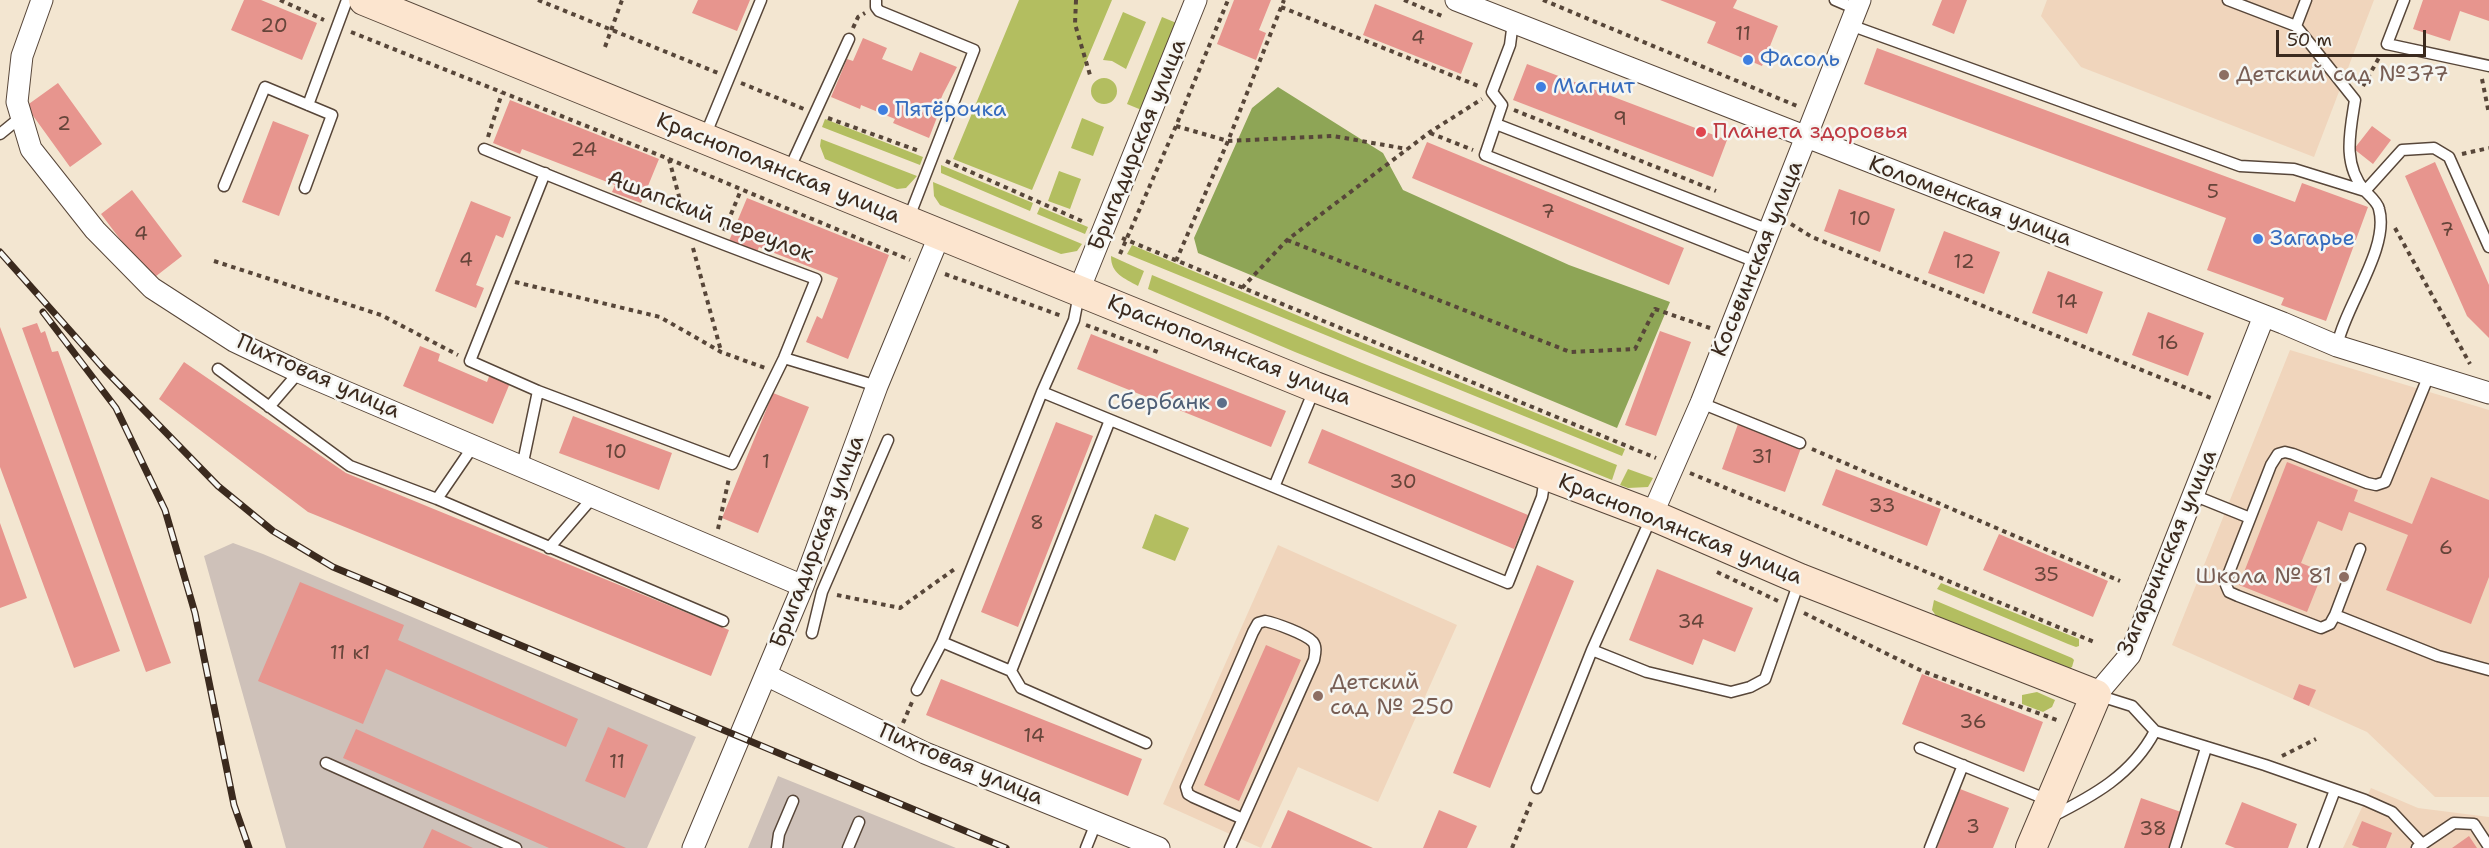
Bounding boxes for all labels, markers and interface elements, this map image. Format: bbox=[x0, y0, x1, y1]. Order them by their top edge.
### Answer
house number: 20 bbox=[260, 15, 288, 39]
scale bar bbox=[2279, 18, 2429, 56]
house number: 11 bbox=[1735, 23, 1751, 47]
house number: 4 bbox=[1411, 27, 1425, 51]
text: 50 m bbox=[2287, 28, 2332, 52]
street label: Бригадирская улица bbox=[1084, 36, 1192, 254]
place label: Фасоль bbox=[1760, 47, 1840, 73]
marker: Фасоль bbox=[1741, 53, 1755, 67]
place label: Детский сад №377 bbox=[2236, 62, 2449, 88]
marker: Детский сад №377 bbox=[2217, 68, 2231, 82]
place label: Магнит bbox=[1553, 74, 1635, 100]
marker: Магнит bbox=[1534, 80, 1548, 94]
place label: Пятёрочка bbox=[895, 97, 1006, 123]
marker: Пятёрочка bbox=[876, 103, 890, 117]
street label: Краснополянская улица bbox=[652, 108, 904, 230]
house number: 9 bbox=[1613, 108, 1627, 132]
house number: 2 bbox=[57, 113, 71, 137]
place label: Планета здоровья bbox=[1713, 119, 1908, 145]
marker: Планета здоровья bbox=[1694, 125, 1708, 139]
house number: 24 bbox=[571, 139, 597, 163]
street label: Коломенская улица bbox=[1865, 151, 2075, 253]
street label: Косьвинская улица bbox=[1707, 157, 1809, 361]
street label: Ашапский переулок bbox=[603, 165, 817, 269]
house number: 5 bbox=[2207, 181, 2219, 205]
house number: 7 bbox=[1541, 201, 1555, 225]
house number: 10 bbox=[1849, 208, 1871, 232]
house number: 7 bbox=[2440, 219, 2454, 243]
house number: 4 bbox=[134, 223, 148, 247]
place label: Загарье bbox=[2270, 226, 2355, 252]
marker: Загарье bbox=[2251, 232, 2265, 246]
house number: 4 bbox=[459, 249, 473, 273]
house number: 12 bbox=[1953, 251, 1975, 275]
street label: Краснополянская улица bbox=[1103, 290, 1355, 412]
house number: 14 bbox=[2056, 291, 2078, 315]
street label: Пихтовая улица bbox=[232, 329, 404, 425]
house number: 16 bbox=[2157, 332, 2179, 356]
place label: Сбербанк bbox=[1107, 390, 1210, 416]
marker: Сбербанк bbox=[1215, 396, 1229, 410]
street label: Бригадирская улица bbox=[765, 432, 871, 652]
house number: 10 bbox=[605, 441, 627, 465]
house number: 31 bbox=[1751, 446, 1773, 470]
street label: Загарьинская улица bbox=[2113, 446, 2223, 660]
house number: 1 bbox=[762, 451, 770, 475]
street label: Краснополянская улица bbox=[1554, 469, 1806, 591]
house number: 30 bbox=[1389, 471, 1417, 495]
house number: 33 bbox=[1869, 495, 1895, 519]
house number: 8 bbox=[1030, 512, 1044, 536]
house number: 6 bbox=[2439, 537, 2453, 561]
house number: 35 bbox=[2033, 564, 2059, 588]
place label: Школа № 81 bbox=[2195, 564, 2332, 590]
marker: Школа № 81 bbox=[2337, 570, 2351, 584]
house number: 34 bbox=[1677, 611, 1705, 635]
house number: 11 к1 bbox=[330, 642, 370, 666]
place label: Детский сад № 250 bbox=[1330, 670, 1454, 722]
marker: Детский сад № 250 bbox=[1311, 689, 1325, 703]
house number: 36 bbox=[1959, 711, 1987, 735]
street label: Пихтовая улица bbox=[875, 719, 1047, 811]
house number: 14 bbox=[1023, 725, 1045, 749]
house number: 11 bbox=[609, 751, 625, 775]
house number: 3 bbox=[1966, 816, 1980, 840]
house number: 38 bbox=[2139, 818, 2167, 842]

